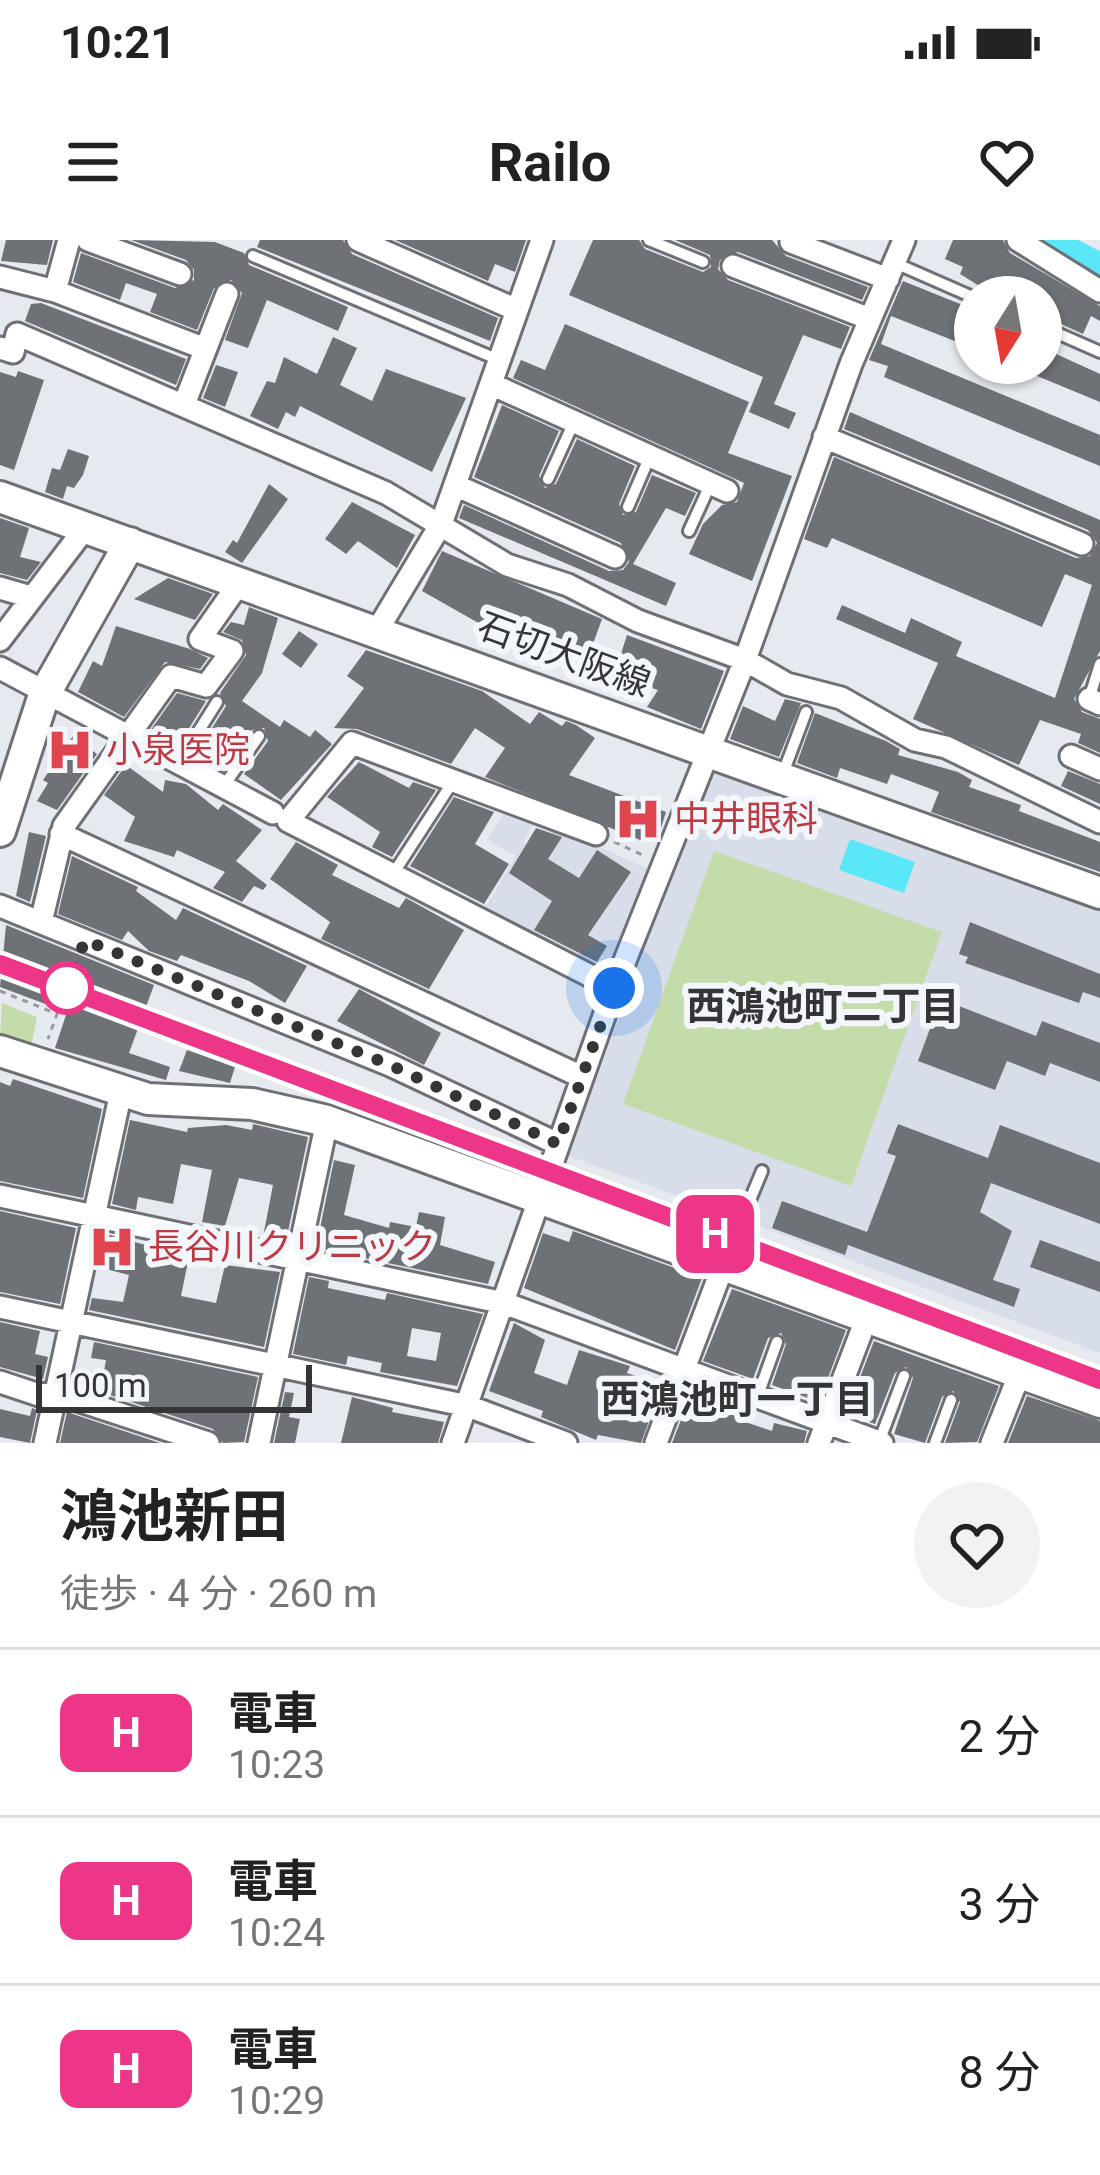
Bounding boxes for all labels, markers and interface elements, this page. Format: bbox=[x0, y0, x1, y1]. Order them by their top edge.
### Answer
text: 10:21 bbox=[60, 16, 176, 69]
icon: menu bbox=[60, 129, 126, 195]
icon: heart bbox=[974, 129, 1040, 195]
text: Railo bbox=[489, 131, 611, 194]
north arrow bbox=[954, 276, 1062, 384]
map controls bbox=[954, 276, 1062, 384]
street label: 石切大阪線 bbox=[472, 604, 656, 706]
hospital icon: 小泉医院 bbox=[45, 725, 95, 775]
place label: 小泉医院 bbox=[106, 729, 250, 771]
hospital icon: 中井眼科 bbox=[613, 794, 663, 844]
place label: 中井眼科 bbox=[674, 798, 818, 840]
your location bbox=[584, 958, 644, 1018]
unlabelled marker bbox=[42, 963, 92, 1013]
district label: 西鴻池町二丁目 bbox=[686, 984, 960, 1030]
line badge: H bbox=[676, 1195, 754, 1273]
text: H bbox=[700, 1209, 730, 1258]
hospital icon: 長谷川クリニック bbox=[87, 1222, 137, 1272]
place label: 長谷川クリニック bbox=[148, 1226, 436, 1268]
scale bar bbox=[36, 1359, 312, 1412]
text: 100 m bbox=[54, 1366, 147, 1405]
district label: 西鴻池町一丁目 bbox=[600, 1377, 874, 1423]
button: heart bbox=[914, 1482, 1040, 1608]
text: 鴻池新田 bbox=[60, 1483, 288, 1550]
text: 徒歩 · 4 分 · 260 m bbox=[60, 1571, 377, 1617]
text: 電車 bbox=[228, 1687, 318, 1740]
text: H bbox=[111, 1708, 141, 1757]
text: 2 分 bbox=[959, 1710, 1040, 1763]
text: 10:23 bbox=[228, 1742, 325, 1788]
text: 電車 bbox=[228, 1855, 318, 1908]
text: H bbox=[111, 1876, 141, 1925]
text: 3 分 bbox=[959, 1878, 1040, 1931]
text: 10:24 bbox=[228, 1910, 325, 1956]
text: 電車 bbox=[228, 2023, 318, 2076]
text: H bbox=[111, 2044, 141, 2093]
text: 8 分 bbox=[959, 2046, 1040, 2099]
text: 10:29 bbox=[228, 2078, 325, 2124]

